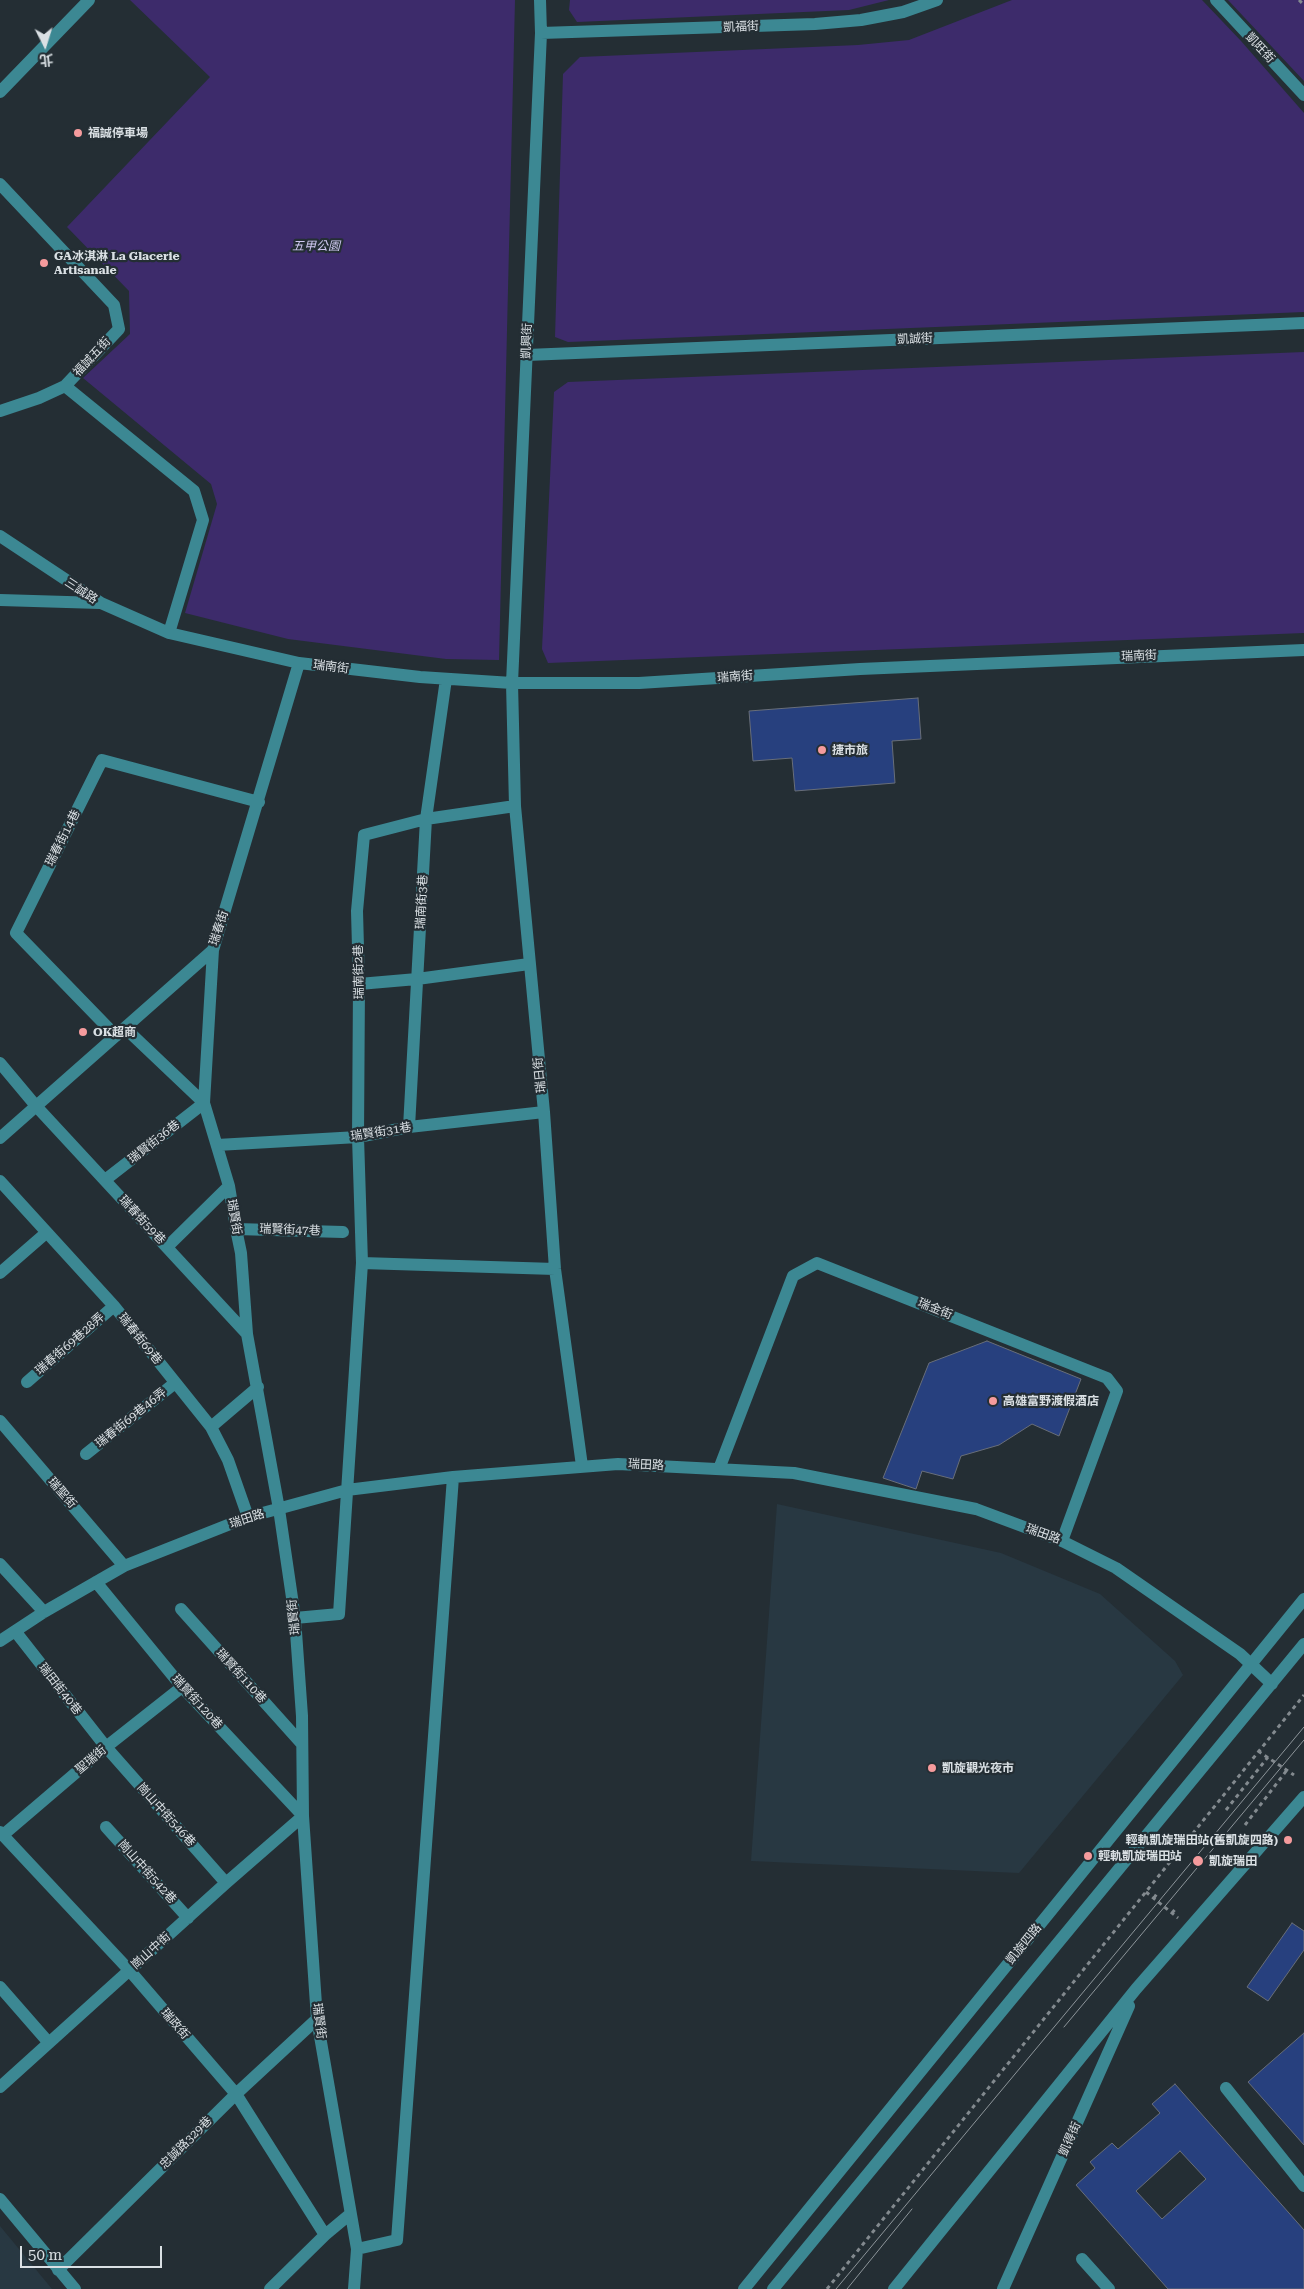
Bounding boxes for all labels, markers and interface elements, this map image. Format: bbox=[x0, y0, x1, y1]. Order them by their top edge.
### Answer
street label: 凱福街 bbox=[723, 19, 759, 35]
north arrow bbox=[20, 20, 70, 70]
street label: 凱旺街 bbox=[1242, 30, 1278, 66]
text: 北 bbox=[39, 51, 54, 69]
place label: 福誠停車場 bbox=[88, 126, 148, 140]
marker: 福誠停車場 bbox=[72, 127, 84, 139]
park label: 五甲公園 bbox=[292, 239, 340, 253]
place label: GA冰淇淋 La Glacerie Artisanale bbox=[54, 249, 180, 277]
marker: GA冰淇淋 La Glacerie Artisanale bbox=[38, 257, 50, 269]
street label: 凱興街 bbox=[519, 323, 535, 359]
street label: 凱誠街 bbox=[897, 331, 933, 347]
street label: 福誠五街 bbox=[70, 335, 114, 379]
street label: 三誠路 bbox=[62, 575, 100, 607]
street label: 瑞南街 bbox=[1121, 648, 1157, 664]
street label: 瑞南街 bbox=[312, 658, 350, 676]
street label: 瑞南街 bbox=[717, 669, 753, 685]
place label: 捷市旅 bbox=[832, 743, 868, 757]
marker: 捷市旅 bbox=[816, 744, 828, 756]
street label: 瑞春街14巷 bbox=[43, 807, 83, 869]
street label: 瑞南街3巷 bbox=[413, 874, 431, 930]
street label: 瑞春街 bbox=[207, 909, 231, 947]
street label: 瑞南街2巷 bbox=[351, 945, 367, 999]
place label: OK超商 bbox=[93, 1025, 136, 1039]
marker: OK超商 bbox=[77, 1026, 89, 1038]
street label: 瑞日街 bbox=[531, 1056, 549, 1094]
street label: 瑞賢街36巷 bbox=[125, 1117, 183, 1167]
street label: 瑞賢街31巷 bbox=[350, 1120, 412, 1144]
street label: 瑞春街59巷 bbox=[116, 1193, 168, 1247]
street label: 瑞賢街 bbox=[224, 1198, 244, 1236]
street label: 瑞賢街47巷 bbox=[259, 1222, 321, 1238]
street label: 瑞金街 bbox=[916, 1296, 954, 1322]
street label: 瑞春街69巷28弄 bbox=[32, 1310, 108, 1378]
street label: 瑞春街69巷 bbox=[115, 1311, 165, 1367]
street label: 瑞春街69巷46弄 bbox=[93, 1385, 169, 1451]
place label: 高雄富野渡假酒店 bbox=[1003, 1394, 1099, 1408]
marker: 高雄富野渡假酒店 bbox=[987, 1395, 999, 1407]
street label: 瑞田路 bbox=[628, 1457, 664, 1473]
street label: 瑞聖街 bbox=[45, 1475, 79, 1511]
street label: 瑞田路 bbox=[228, 1507, 266, 1531]
street label: 瑞田路 bbox=[1024, 1521, 1062, 1547]
street label: 瑞賢街 bbox=[285, 1598, 303, 1636]
street label: 瑞賢街110巷 bbox=[213, 1646, 269, 1706]
street label: 瑞田街40巷 bbox=[35, 1660, 85, 1718]
street label: 瑞賢街120巷 bbox=[169, 1672, 225, 1732]
street label: 聖瑞街 bbox=[73, 1743, 109, 1777]
place label: 凱旋觀光夜市 bbox=[942, 1761, 1014, 1775]
marker: 凱旋觀光夜市 bbox=[926, 1762, 938, 1774]
street label: 崗山中街546巷 bbox=[134, 1780, 198, 1850]
place label: 輕軌凱旋瑞田站(舊凱旋四路) bbox=[1125, 1833, 1278, 1847]
marker: 輕軌凱旋瑞田站(舊凱旋四路) bbox=[1282, 1834, 1294, 1846]
street label: 崗山中街542巷 bbox=[115, 1837, 179, 1907]
place label: 輕軌凱旋瑞田站 bbox=[1098, 1849, 1182, 1863]
marker: 輕軌凱旋瑞田站 bbox=[1082, 1850, 1094, 1862]
marker: 凱旋瑞田 bbox=[1191, 1854, 1205, 1868]
place label: 凱旋瑞田 bbox=[1209, 1854, 1257, 1868]
street label: 凱旋四路 bbox=[1003, 1921, 1045, 1967]
street label: 崗山中街 bbox=[128, 1930, 174, 1972]
street label: 瑞賢街 bbox=[310, 2002, 328, 2040]
street label: 瑞政街 bbox=[158, 2006, 192, 2042]
street label: 忠誠路329巷 bbox=[157, 2114, 215, 2172]
street label: 凱得街 bbox=[1056, 2120, 1084, 2158]
scale bar bbox=[22, 2236, 165, 2268]
text: 50 m bbox=[28, 2246, 62, 2264]

